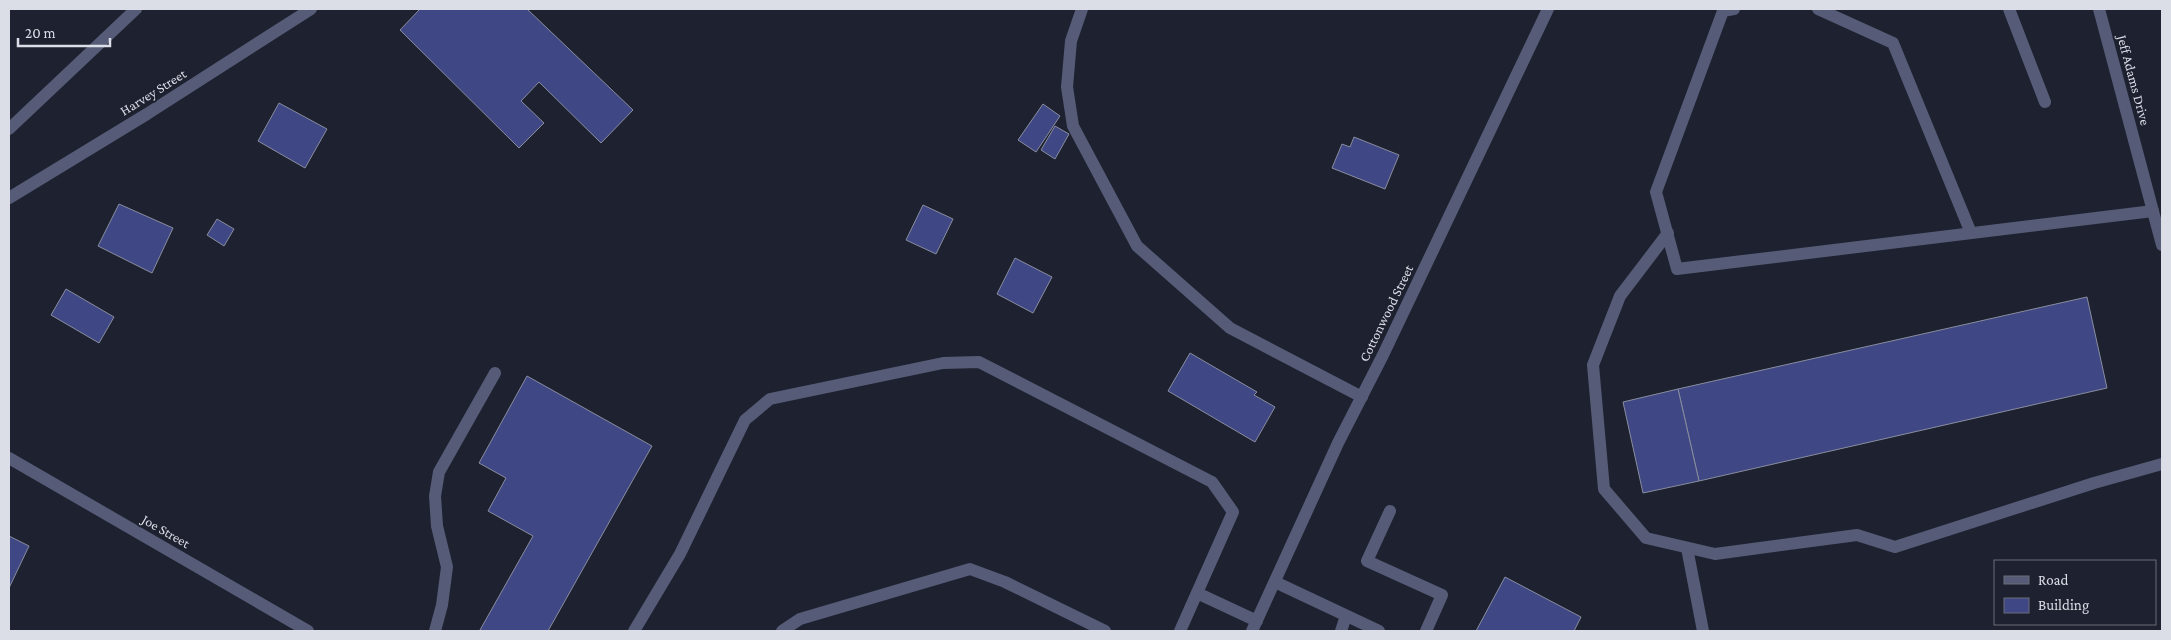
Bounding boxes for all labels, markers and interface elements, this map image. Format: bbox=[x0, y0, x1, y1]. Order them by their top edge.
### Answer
scale bar bbox=[18, 15, 110, 47]
text: 20 m bbox=[25, 25, 56, 41]
street label: Jeff Adams Drive bbox=[2114, 31, 2154, 127]
street label: Harvey Street bbox=[117, 65, 189, 119]
street label: Cottonwood Street bbox=[1356, 262, 1416, 364]
street label: Joe Street bbox=[137, 510, 193, 551]
legend bbox=[1994, 560, 2156, 625]
text: Road bbox=[2038, 572, 2069, 588]
text: Building bbox=[2038, 597, 2089, 614]

